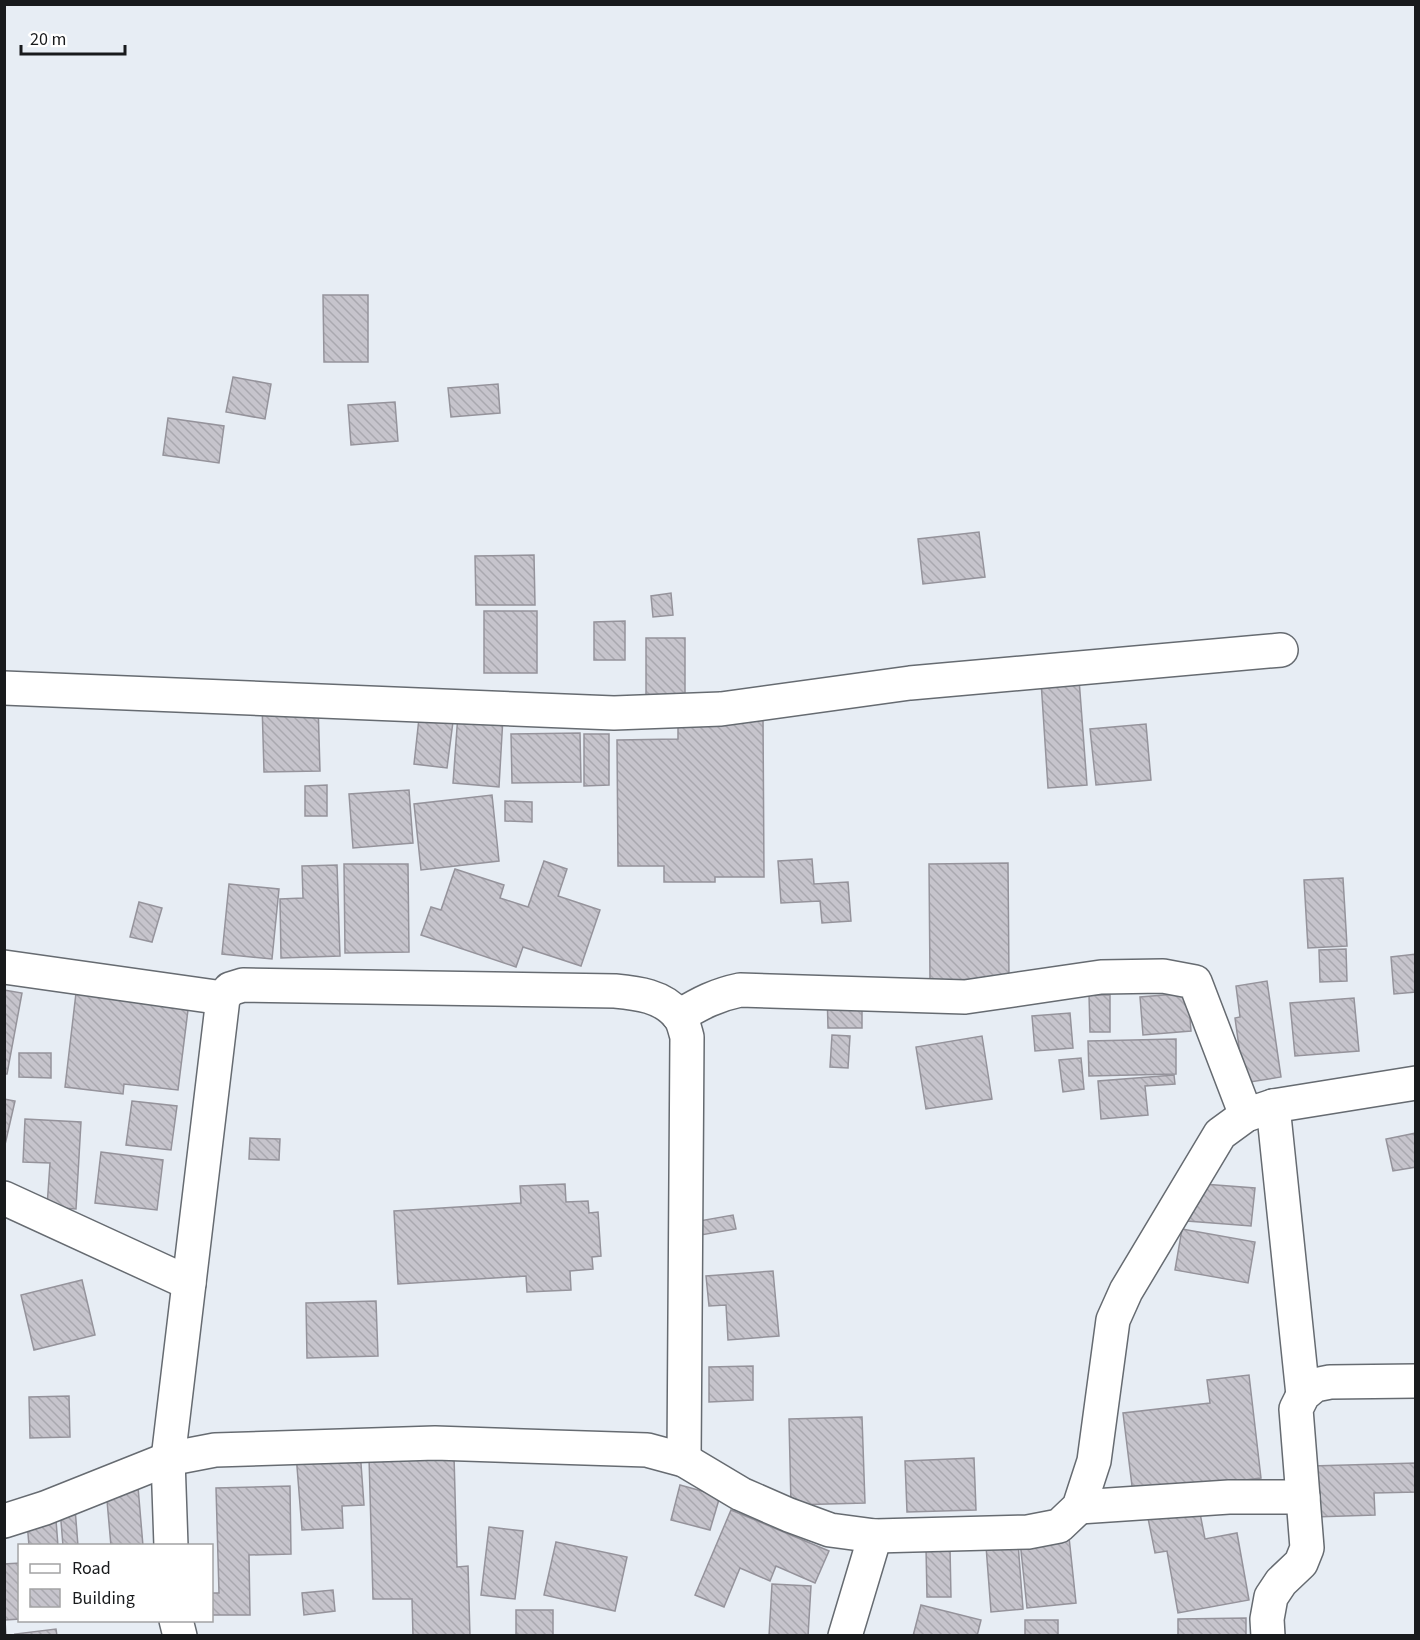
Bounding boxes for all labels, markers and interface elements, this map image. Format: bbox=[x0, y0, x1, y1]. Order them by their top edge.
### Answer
scale bar bbox=[21, 18, 124, 56]
text: 20 m bbox=[30, 27, 66, 52]
legend bbox=[18, 1544, 213, 1622]
text: Road bbox=[72, 1556, 111, 1581]
text: Building bbox=[72, 1586, 135, 1611]

